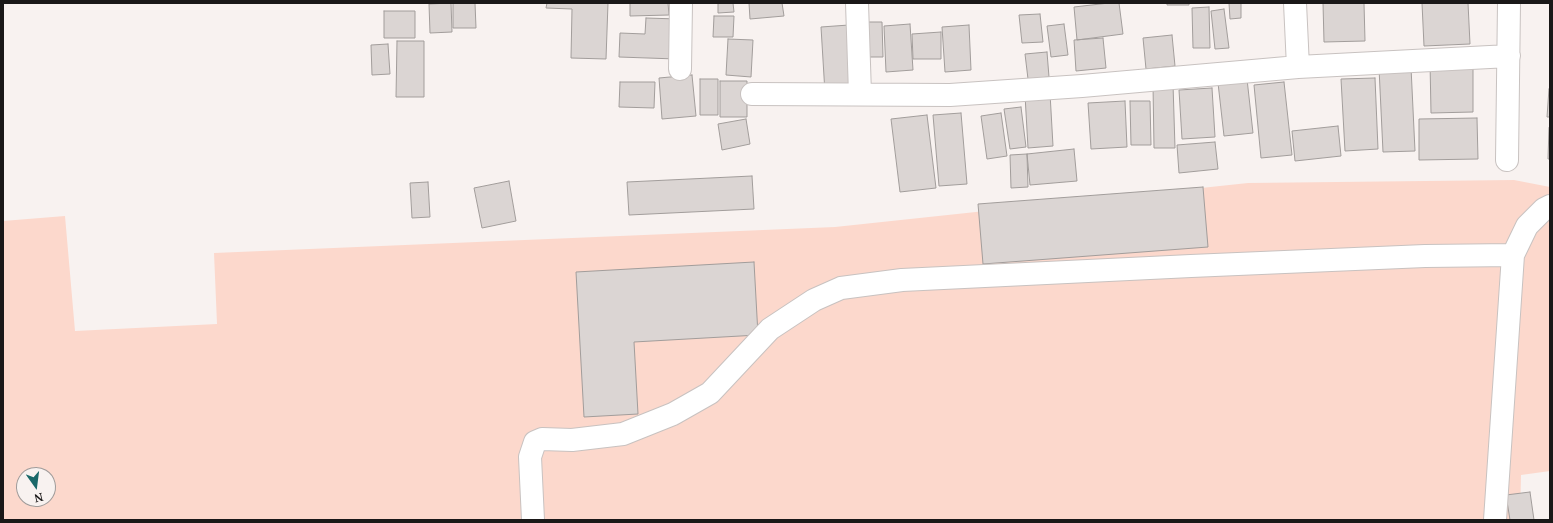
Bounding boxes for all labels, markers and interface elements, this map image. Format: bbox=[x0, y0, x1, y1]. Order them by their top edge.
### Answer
north arrow bbox=[16, 467, 56, 507]
text: N bbox=[33, 490, 45, 506]

